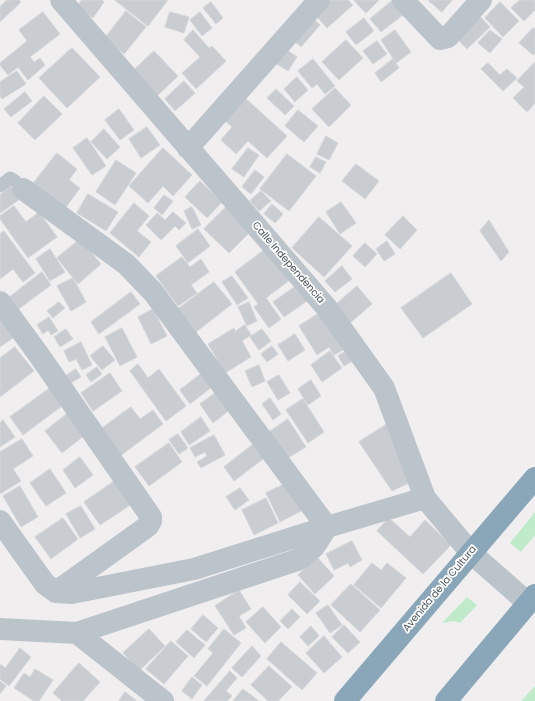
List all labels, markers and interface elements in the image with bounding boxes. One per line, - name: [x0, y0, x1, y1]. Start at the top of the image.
- street label: Calle Independencia: [249, 220, 327, 306]
- street label: Avenida de la Cultura: [401, 544, 479, 634]

